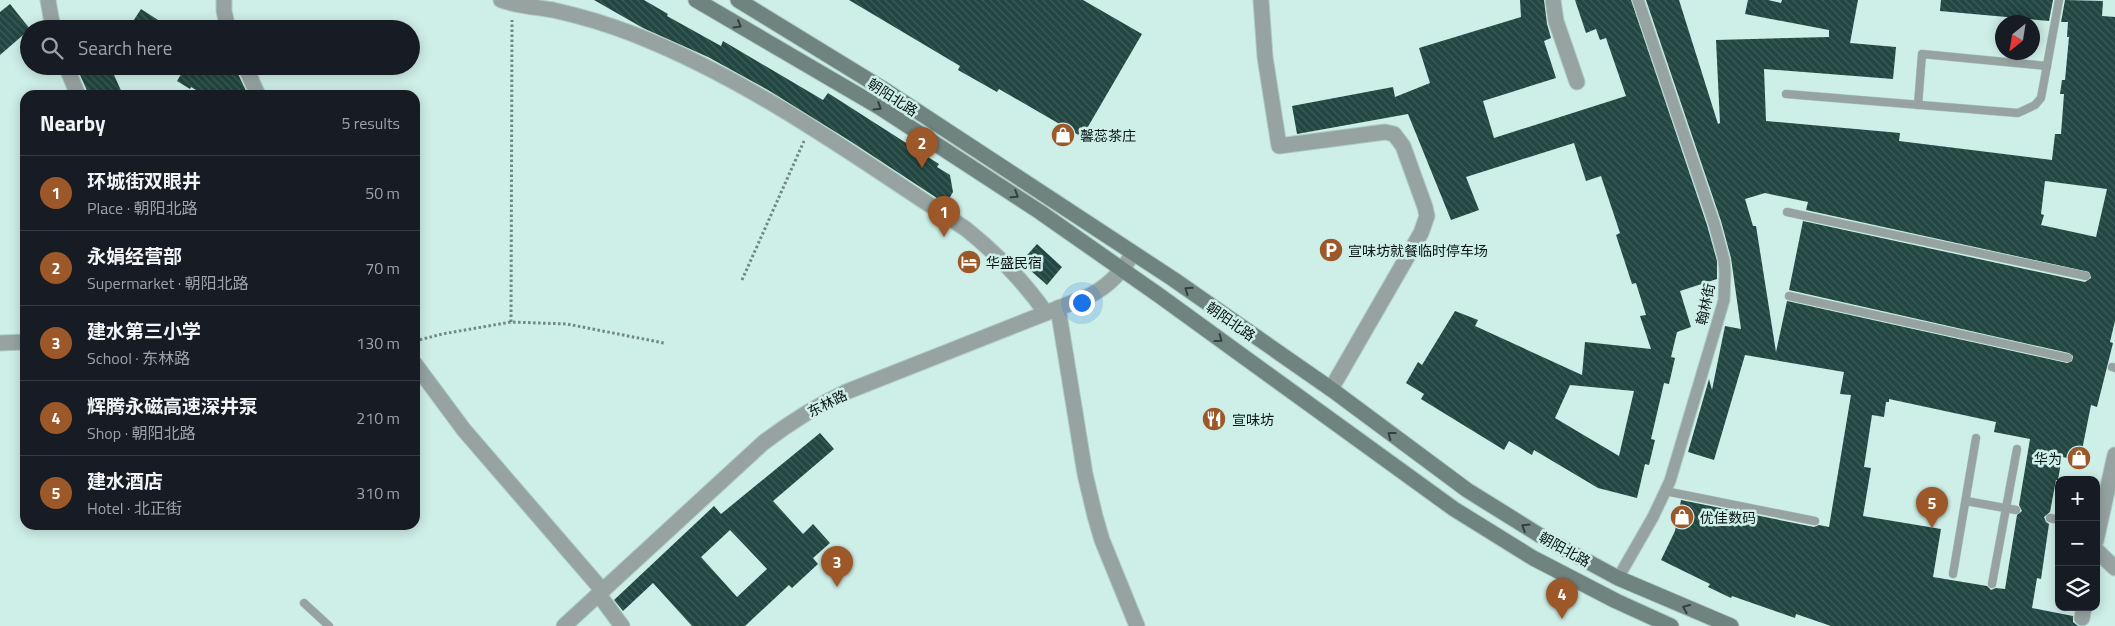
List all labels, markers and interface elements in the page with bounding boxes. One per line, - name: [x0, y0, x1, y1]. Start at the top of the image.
- north arrow: [1995, 15, 2040, 60]
- one-way arrow: [733, 18, 742, 28]
- search box: [20, 20, 420, 75]
- text: Search here: [78, 33, 172, 62]
- icon: search: [38, 34, 66, 62]
- street label: 朝阳北路: [864, 73, 922, 121]
- one-way arrow: [873, 100, 882, 110]
- text: Nearby: [40, 107, 105, 139]
- text: 5 results: [341, 111, 400, 135]
- shop icon: 馨蕊茶庄: [1050, 122, 1076, 148]
- place label: 馨蕊茶庄: [1080, 125, 1136, 146]
- pin: 2: [906, 127, 938, 168]
- text: 环城街双眼井: [87, 166, 201, 195]
- text: 1: [52, 181, 60, 205]
- text: 50 m: [365, 181, 400, 205]
- one-way arrow: [1009, 189, 1018, 199]
- text: Place · 朝阳北路: [87, 196, 198, 220]
- pin: 1: [928, 196, 960, 237]
- parking icon: 宣味坊就餐临时停车场: [1318, 237, 1344, 263]
- place label: 宣味坊就餐临时停车场: [1348, 240, 1488, 261]
- text: 永娟经营部: [87, 241, 182, 270]
- hotel icon: 华盛民宿: [956, 249, 982, 275]
- place label: 华盛民宿: [986, 252, 1042, 273]
- text: 2: [52, 256, 60, 280]
- text: 70 m: [365, 256, 400, 280]
- text: Supermarket · 朝阳北路: [87, 271, 249, 295]
- street label: 翰林街: [1690, 281, 1720, 327]
- one-way arrow: [1184, 287, 1193, 296]
- your location: [1069, 290, 1095, 316]
- street label: 朝阳北路: [1202, 296, 1260, 346]
- text: 建水第三小学: [87, 316, 201, 345]
- text: 3: [52, 331, 60, 355]
- text: 130 m: [356, 331, 400, 355]
- one-way arrow: [1214, 333, 1223, 342]
- text: School · 东林路: [87, 346, 190, 370]
- street label: 东林路: [804, 384, 850, 422]
- text: 辉腾永磁高速深井泵: [87, 391, 258, 420]
- text: 4: [52, 406, 60, 430]
- text: 210 m: [356, 406, 400, 430]
- restaurant icon: 宣味坊: [1201, 406, 1227, 432]
- place label: 宣味坊: [1232, 409, 1274, 430]
- text: Shop · 朝阳北路: [87, 421, 196, 445]
- one-way arrow: [1387, 432, 1397, 441]
- shop icon: 华为: [2066, 445, 2092, 471]
- place label: 华为: [2034, 448, 2062, 469]
- text: 建水酒店: [87, 466, 163, 495]
- map controls: [2055, 476, 2100, 611]
- button: +: [2055, 476, 2100, 521]
- text: 5: [52, 481, 60, 505]
- text: 310 m: [356, 481, 400, 505]
- pin: 5: [1916, 487, 1948, 528]
- text: Hotel · 北正街: [87, 496, 182, 520]
- shop icon: 优佳数码: [1669, 504, 1695, 530]
- place label: 优佳数码: [1700, 507, 1756, 528]
- button: −: [2055, 521, 2100, 566]
- one-way arrow: [1522, 523, 1531, 533]
- street label: 朝阳北路: [1535, 526, 1595, 572]
- pin: 3: [821, 546, 853, 587]
- button: layers: [2055, 566, 2100, 611]
- pin: 4: [1546, 578, 1578, 619]
- one-way arrow: [1682, 604, 1690, 614]

